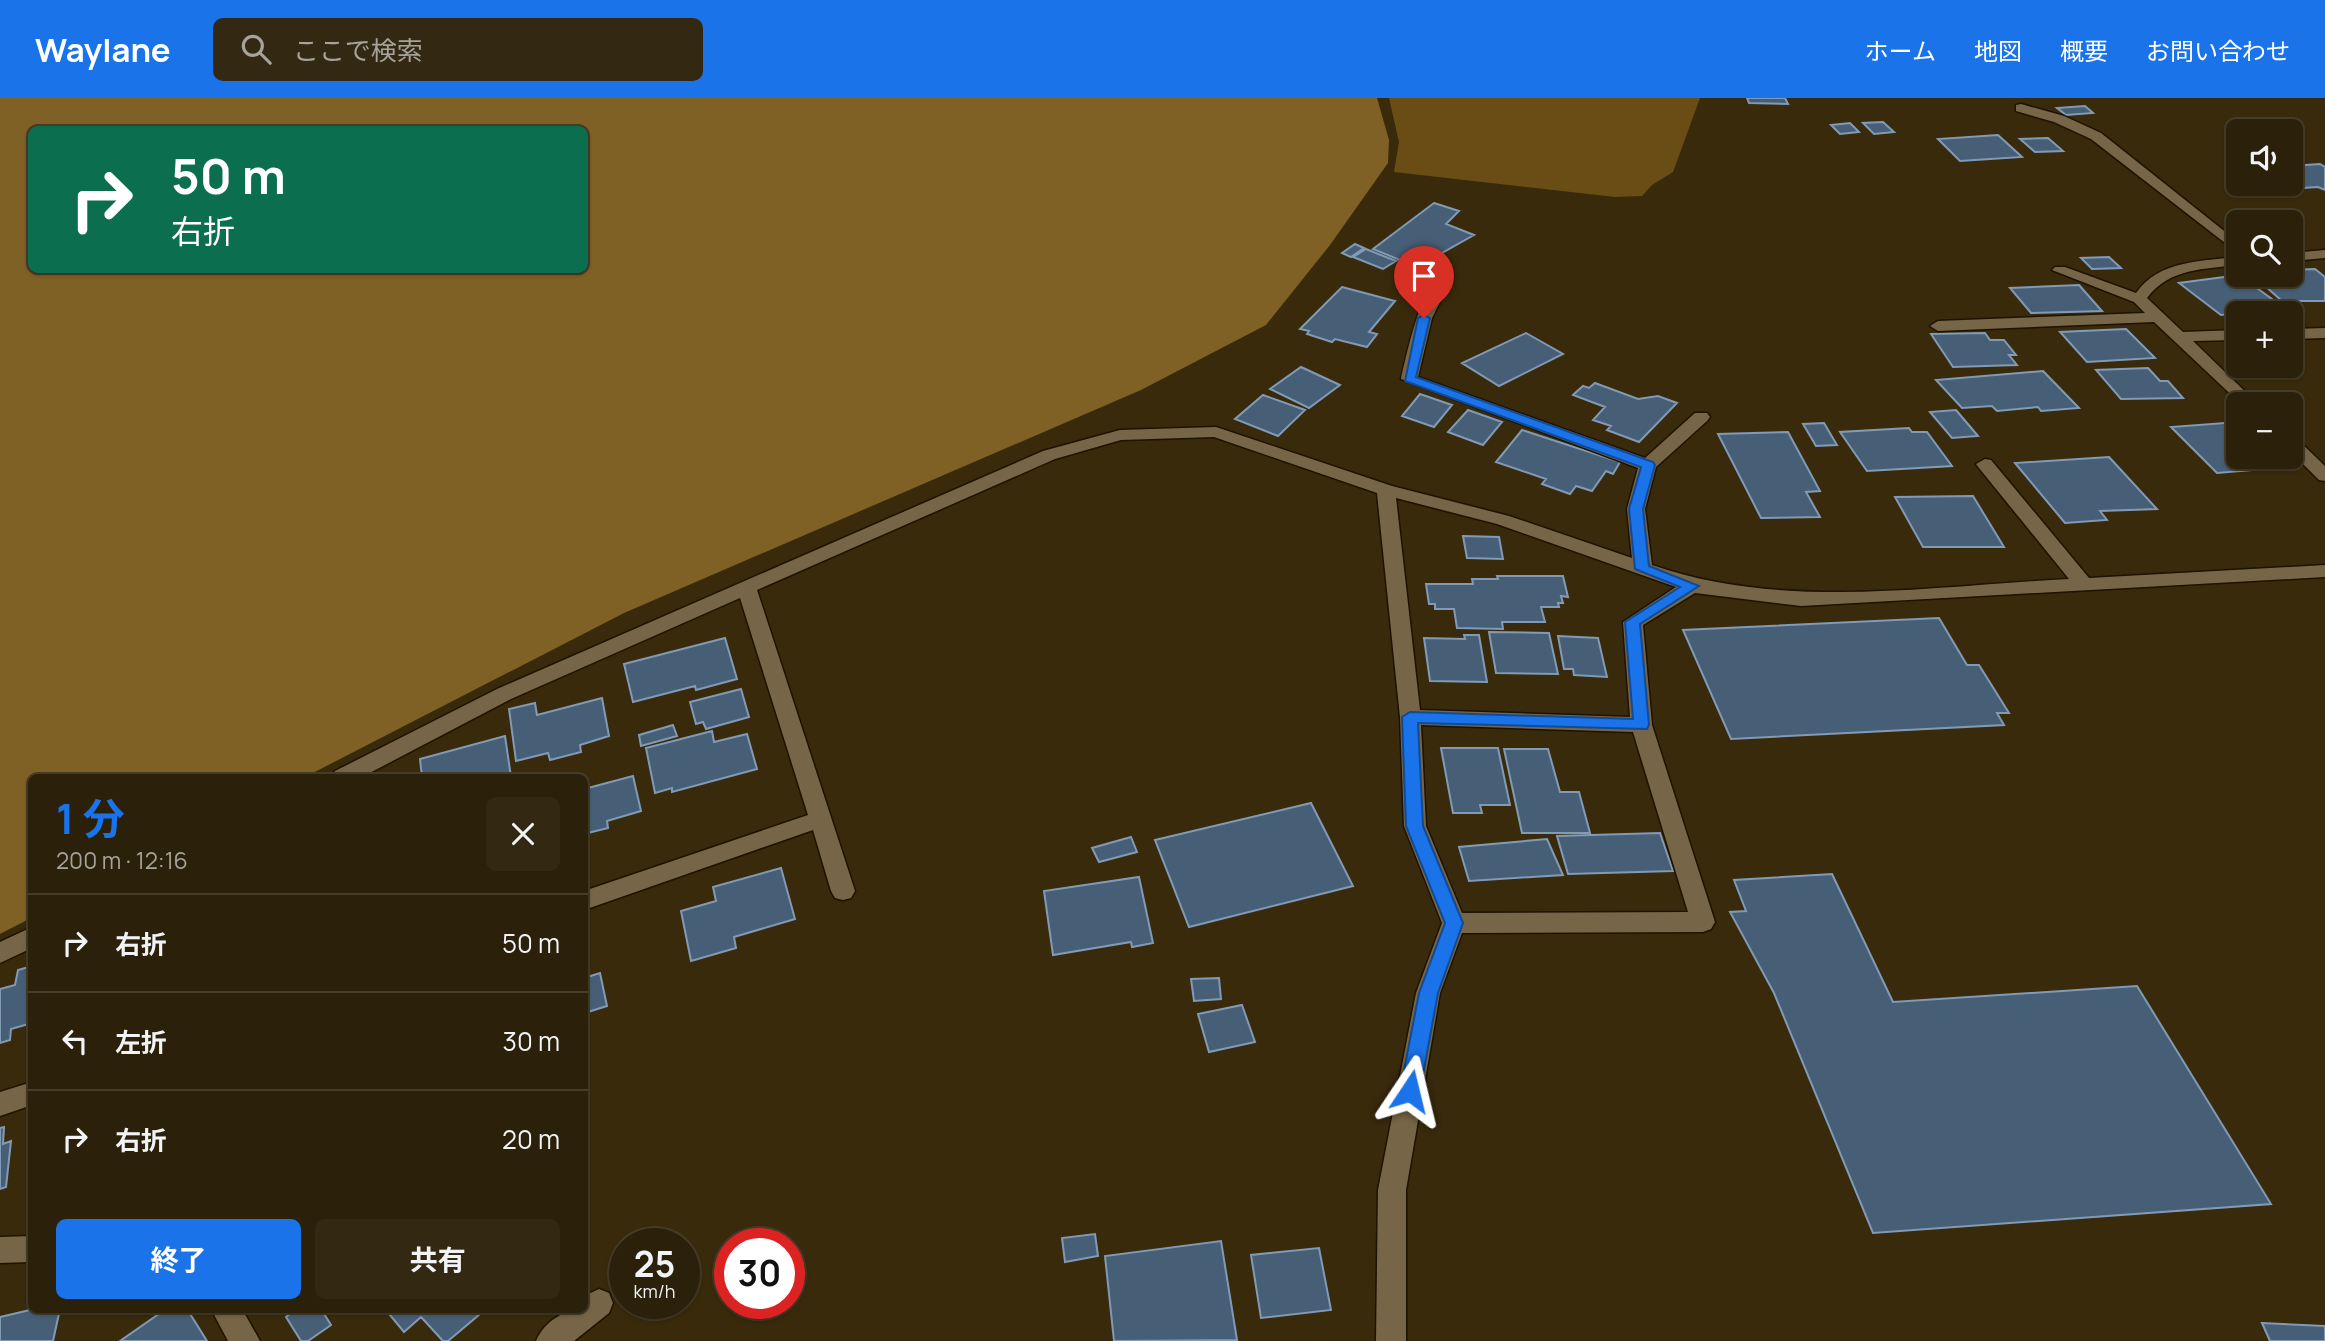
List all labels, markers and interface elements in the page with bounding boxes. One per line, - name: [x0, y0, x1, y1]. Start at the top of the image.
- search box: [213, 18, 703, 81]
- text: Waylane: [35, 27, 171, 72]
- icon: search: [237, 30, 275, 68]
- text: ここで検索: [293, 32, 423, 68]
- text: ホーム: [1865, 34, 1936, 67]
- text: 地図: [1974, 34, 2022, 67]
- text: 概要: [2060, 34, 2108, 67]
- text: お問い合わせ: [2146, 34, 2290, 67]
- map controls: [2226, 119, 2303, 469]
- button: sound: [2226, 119, 2303, 196]
- text: 50 m: [171, 142, 286, 209]
- icon: right: [56, 154, 147, 245]
- text: 右折: [171, 209, 235, 253]
- button: search: [2226, 210, 2303, 287]
- pin: [1394, 246, 1454, 318]
- icon: arrive: [1405, 257, 1443, 295]
- button: +: [2226, 301, 2303, 378]
- button: −: [2226, 392, 2303, 469]
- text: 1 分: [56, 789, 125, 847]
- button: close: [486, 797, 560, 871]
- text: 200 m · 12:16: [56, 844, 188, 876]
- icon: right: [56, 924, 94, 962]
- text: 50 m: [502, 925, 560, 961]
- text: 右折: [115, 926, 167, 962]
- icon: left: [56, 1022, 94, 1060]
- text: 30 m: [503, 1023, 560, 1059]
- text: 左折: [115, 1024, 167, 1060]
- position arrow: [1373, 1054, 1447, 1128]
- icon: right: [56, 1120, 94, 1158]
- text: 20 m: [502, 1121, 560, 1157]
- text: 右折: [115, 1122, 167, 1158]
- button: 終了: [56, 1219, 301, 1299]
- button: 共有: [315, 1219, 560, 1299]
- speed limit sign: 30: [714, 1228, 805, 1319]
- text: 25: [634, 1240, 675, 1288]
- text: km/h: [634, 1279, 675, 1303]

